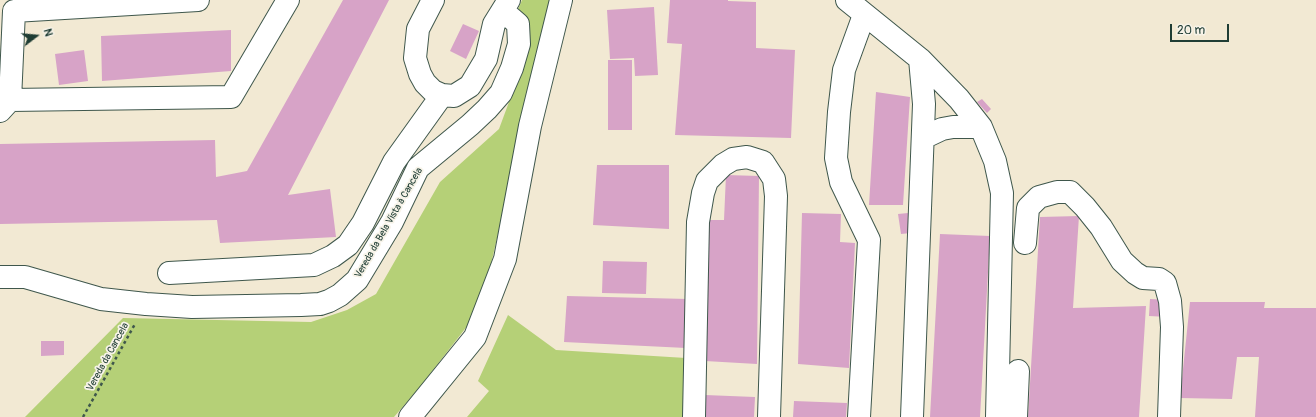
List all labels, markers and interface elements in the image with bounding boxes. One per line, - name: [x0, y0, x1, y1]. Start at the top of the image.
- north arrow: [16, 16, 56, 56]
- scale bar: [1172, 16, 1231, 42]
- text: 20 m: [1177, 23, 1205, 38]
- text: N: [41, 27, 55, 38]
- street label: Vereda da Bela Vista à Cancela: [352, 166, 426, 280]
- street label: Vereda da Cancela: [84, 321, 132, 393]

